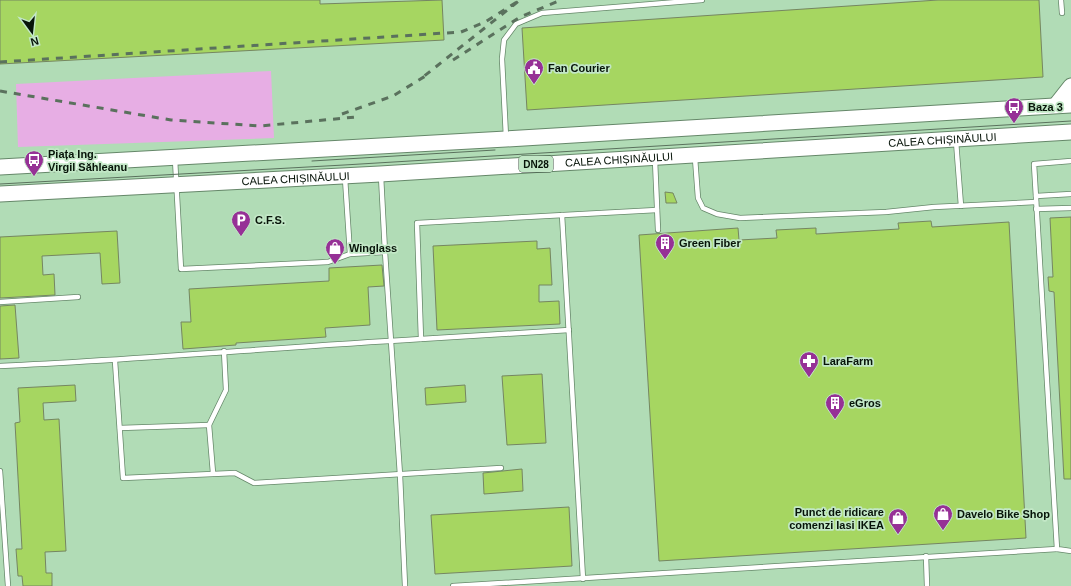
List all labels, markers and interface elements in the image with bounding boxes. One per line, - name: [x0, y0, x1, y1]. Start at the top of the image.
- north arrow: [12, 12, 52, 52]
- text: N: [29, 35, 40, 48]
- public building icon: Fan Courier: [523, 57, 545, 85]
- place label: Fan Courier: [548, 62, 610, 74]
- bus stop icon: Baza 3: [1003, 96, 1025, 124]
- place label: Baza 3: [1028, 101, 1063, 113]
- street label: CALEA CHIȘINĂULUI: [888, 131, 997, 149]
- place label: Piața Ing. Virgil Săhleanu: [48, 148, 127, 173]
- bus stop icon: Piața Ing. Virgil Săhleanu: [23, 149, 45, 177]
- street label: CALEA CHIȘINĂULUI: [565, 150, 673, 169]
- road number: DN28: [519, 156, 553, 172]
- street label: CALEA CHIȘINĂULUI: [241, 170, 350, 187]
- parking icon: C.F.S.: [230, 209, 252, 237]
- place label: C.F.S.: [255, 214, 285, 226]
- building icon: Green Fiber: [654, 232, 676, 260]
- shop icon: Winglass: [324, 237, 346, 265]
- place label: Green Fiber: [679, 237, 741, 249]
- place label: Winglass: [349, 242, 397, 254]
- pharmacy icon: LaraFarm: [798, 350, 820, 378]
- place label: LaraFarm: [823, 355, 873, 367]
- building icon: eGros: [824, 392, 846, 420]
- place label: eGros: [849, 397, 881, 409]
- shop icon: Davelo Bike Shop: [932, 503, 954, 531]
- place label: Punct de ridicare comenzi Iasi IKEA: [789, 506, 884, 531]
- shop icon: Punct de ridicare comenzi Iasi IKEA: [887, 507, 909, 535]
- place label: Davelo Bike Shop: [957, 508, 1050, 520]

